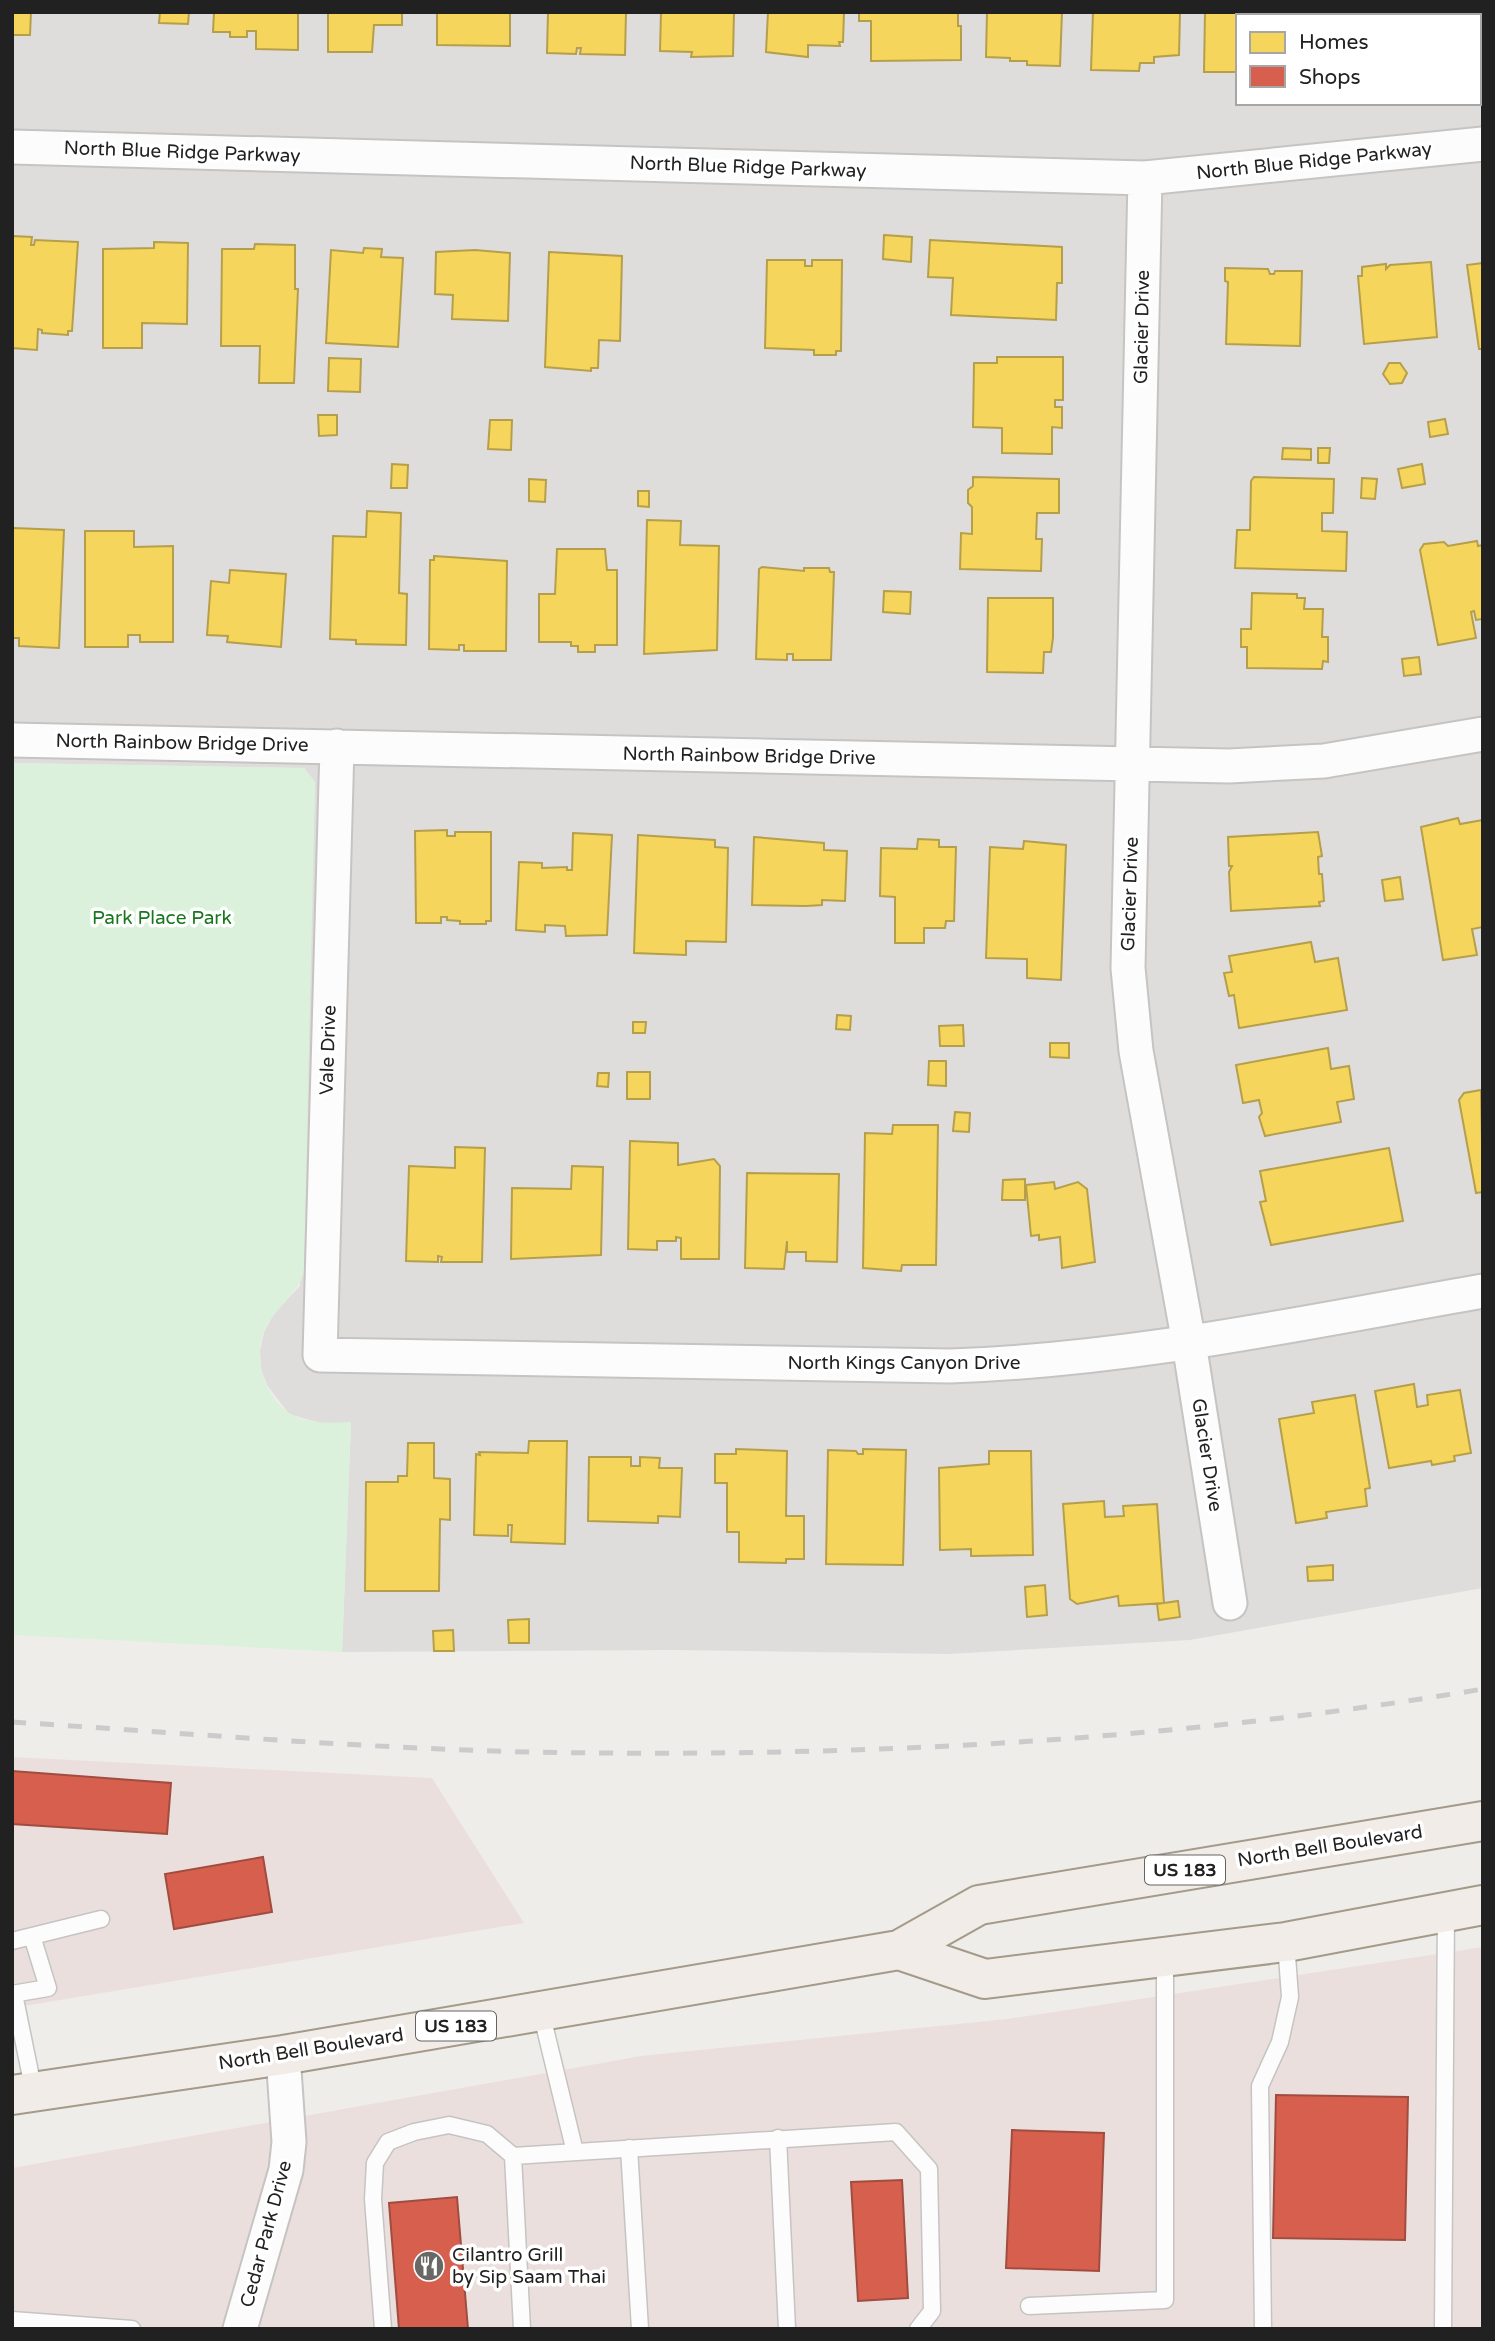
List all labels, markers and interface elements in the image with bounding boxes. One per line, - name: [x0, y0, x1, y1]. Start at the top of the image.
- legend: [1236, 14, 1481, 105]
- text: Homes: [1299, 30, 1369, 55]
- text: Shops: [1299, 65, 1361, 90]
- street label: North Blue Ridge Parkway: [63, 137, 301, 167]
- street label: North Blue Ridge Parkway: [1195, 138, 1433, 184]
- street label: North Blue Ridge Parkway: [629, 152, 867, 182]
- street label: Glacier Drive: [1130, 270, 1154, 384]
- street label: North Rainbow Bridge Drive: [55, 730, 309, 756]
- street label: North Rainbow Bridge Drive: [622, 743, 876, 769]
- street label: Glacier Drive: [1117, 836, 1143, 952]
- park label: Park Place Park: [92, 907, 232, 929]
- street label: Vale Drive: [315, 1005, 341, 1095]
- street label: North Kings Canyon Drive: [788, 1352, 1020, 1374]
- street label: Glacier Drive: [1187, 1397, 1227, 1513]
- street label: North Bell Boulevard: [1236, 1821, 1424, 1871]
- road number: US 183: [1145, 1856, 1225, 1884]
- road number: US 183: [416, 2012, 496, 2040]
- street label: North Bell Boulevard: [217, 2024, 405, 2074]
- street label: Cedar Park Drive: [236, 2158, 296, 2310]
- place label: Cilantro Grill by Sip Saam Thai: [452, 2244, 606, 2288]
- restaurant icon: Cilantro Grill by Sip Saam Thai: [412, 2249, 446, 2283]

